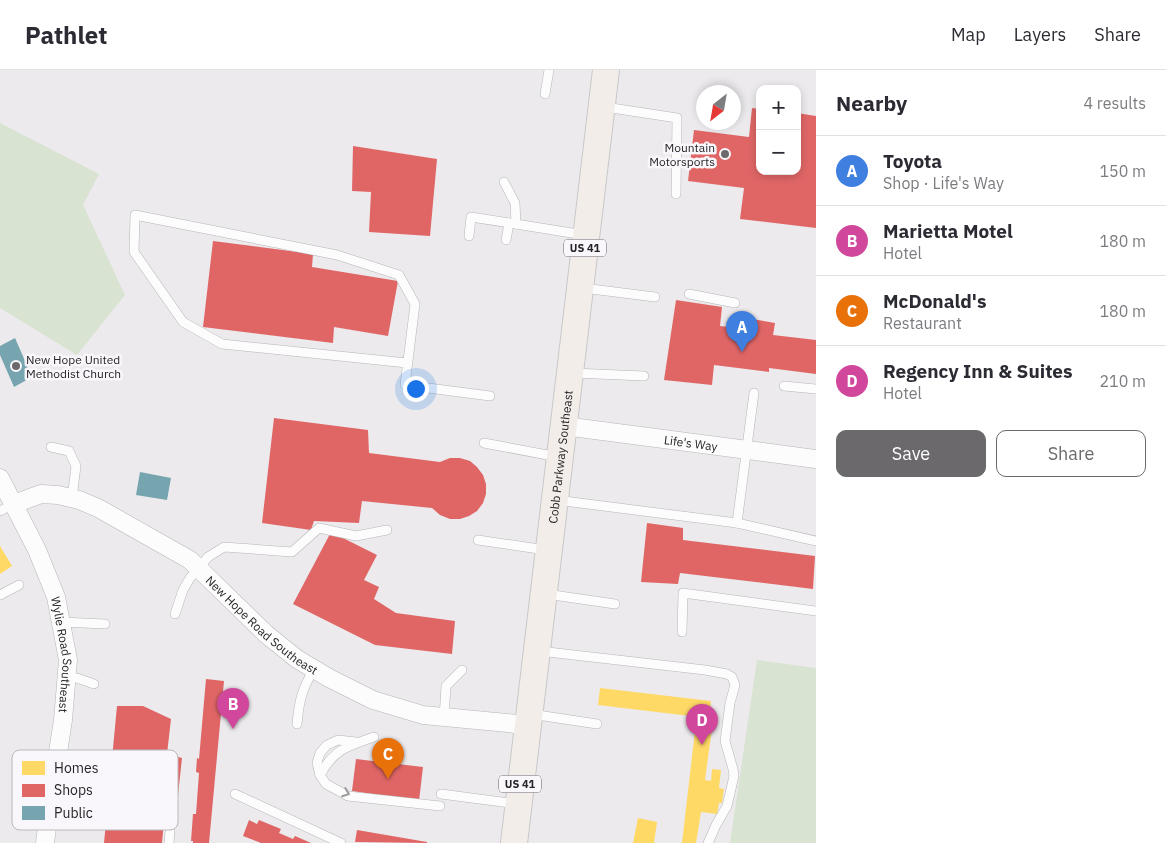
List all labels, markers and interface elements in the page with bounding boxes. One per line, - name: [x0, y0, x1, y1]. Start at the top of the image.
- text: Pathlet: [25, 19, 107, 51]
- text: Map: [951, 23, 986, 46]
- text: Layers: [1014, 23, 1066, 46]
- text: Share: [1094, 23, 1141, 46]
- north arrow: [696, 85, 741, 130]
- map controls: [756, 85, 801, 175]
- button: +: [756, 85, 801, 130]
- text: Nearby: [836, 89, 907, 117]
- text: 4 results: [1083, 93, 1146, 113]
- button: −: [756, 130, 801, 175]
- place label: Mountain Motorsports: [649, 140, 715, 169]
- marker: Mountain Motorsports: [719, 148, 731, 160]
- text: Toyota: [883, 149, 942, 173]
- text: A: [847, 161, 857, 181]
- text: 150 m: [1099, 161, 1146, 181]
- text: Shop · Life's Way: [883, 173, 1004, 193]
- text: Marietta Motel: [883, 219, 1013, 243]
- text: B: [847, 231, 857, 251]
- text: 180 m: [1099, 231, 1146, 251]
- road number: US 41: [564, 240, 606, 257]
- text: Hotel: [883, 243, 922, 263]
- text: McDonald's: [883, 289, 986, 313]
- text: C: [847, 301, 857, 321]
- text: 180 m: [1099, 301, 1146, 321]
- pin: A: [726, 311, 758, 352]
- text: Restaurant: [883, 313, 962, 333]
- place label: New Hope United Methodist Church: [26, 352, 121, 381]
- text: Regency Inn & Suites: [883, 359, 1073, 383]
- marker: New Hope United Methodist Church: [10, 360, 22, 372]
- text: D: [846, 371, 858, 391]
- text: 210 m: [1099, 371, 1146, 391]
- your location: [403, 376, 429, 402]
- text: Hotel: [883, 383, 922, 403]
- street label: Cobb Parkway Southeast: [545, 389, 575, 524]
- button: Save: [836, 430, 986, 477]
- button: Share: [996, 430, 1146, 477]
- street label: Life's Way: [663, 432, 719, 454]
- street label: New Hope Road Southeast: [203, 572, 321, 677]
- street label: Wylie Road Southeast: [49, 595, 76, 713]
- pin: B: [217, 688, 249, 729]
- pin: D: [686, 704, 718, 745]
- pin: C: [372, 738, 404, 779]
- legend: [12, 750, 178, 830]
- text: Homes: [54, 759, 99, 777]
- road number: US 41: [499, 776, 541, 792]
- text: Shops: [54, 781, 93, 799]
- one-way arrow: [341, 787, 350, 797]
- text: Public: [54, 804, 93, 822]

